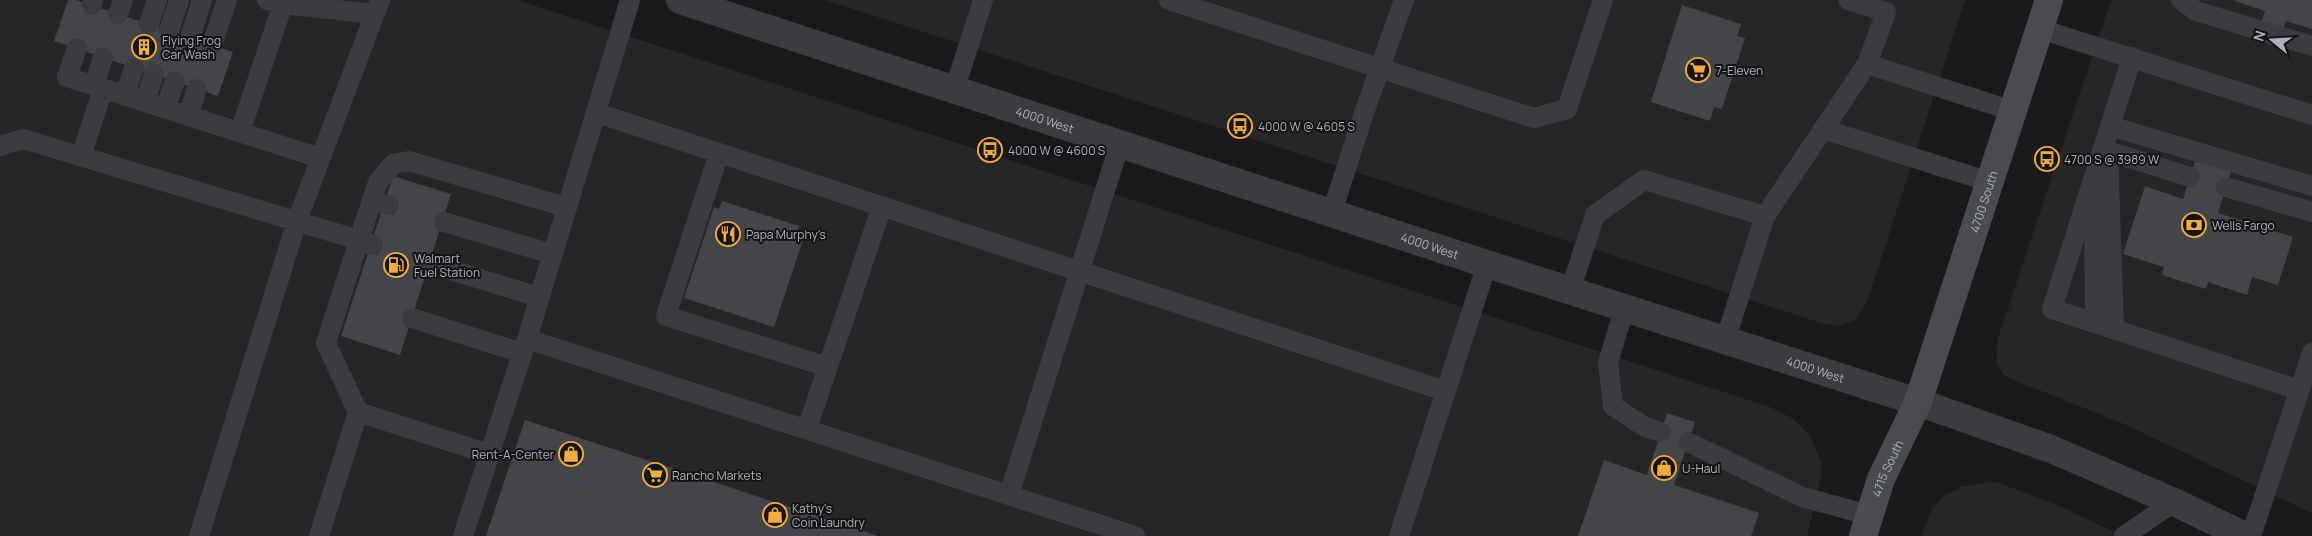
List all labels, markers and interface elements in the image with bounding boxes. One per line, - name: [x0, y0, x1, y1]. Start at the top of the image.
- north arrow: [2247, 15, 2297, 65]
- text: N: [2249, 28, 2270, 44]
- place label: Flying Frog Car Wash: [162, 32, 221, 63]
- building icon: Flying Frog Car Wash: [131, 34, 157, 60]
- supermarket icon: 7-Eleven: [1685, 57, 1711, 83]
- place label: 7-Eleven: [1716, 62, 1763, 79]
- street label: 4000 West: [1014, 102, 1076, 137]
- bus stop icon: 4000 W @ 4605 S: [1227, 113, 1253, 139]
- place label: 4000 W @ 4605 S: [1258, 118, 1355, 135]
- bus stop icon: 4000 W @ 4600 S: [977, 137, 1003, 163]
- place label: 4000 W @ 4600 S: [1008, 142, 1105, 159]
- bus stop icon: 4700 S @ 3989 W: [2034, 146, 2060, 172]
- place label: 4700 S @ 3989 W: [2064, 151, 2160, 168]
- street label: 4700 South: [1965, 169, 2001, 235]
- bank icon: Wells Fargo: [2181, 212, 2207, 238]
- place label: Wells Fargo: [2212, 217, 2275, 234]
- restaurant icon: Papa Murphy's: [715, 221, 741, 247]
- place label: Papa Murphy's: [746, 226, 826, 243]
- street label: 4000 West: [1399, 228, 1461, 263]
- place label: Walmart Fuel Station: [414, 250, 480, 281]
- fuel station icon: Walmart Fuel Station: [383, 252, 409, 278]
- street label: 4000 West: [1784, 352, 1847, 386]
- street label: 4715 South: [1867, 437, 1907, 499]
- shop icon: Rent-A-Center: [558, 441, 584, 467]
- place label: Rent-A-Center: [472, 446, 555, 463]
- shop icon: U-Haul: [1651, 455, 1677, 481]
- place label: U-Haul: [1682, 460, 1720, 477]
- supermarket icon: Rancho Markets: [642, 462, 668, 488]
- place label: Rancho Markets: [672, 467, 762, 484]
- place label: Kathy's Coin Laundry: [792, 500, 865, 531]
- shop icon: Kathy's Coin Laundry: [762, 502, 788, 528]

